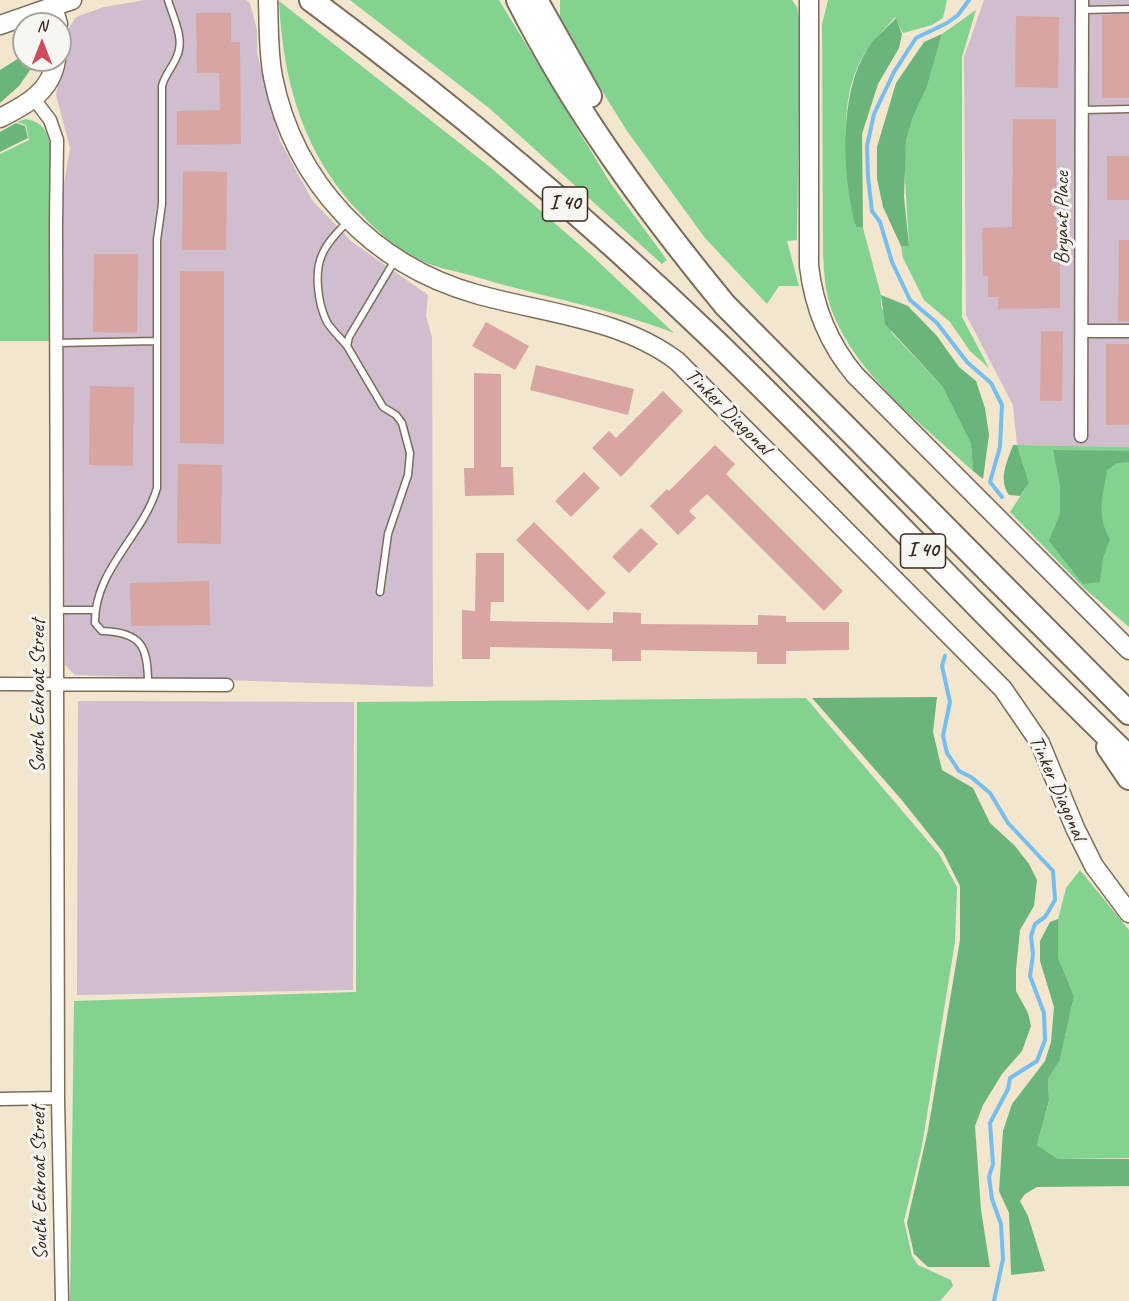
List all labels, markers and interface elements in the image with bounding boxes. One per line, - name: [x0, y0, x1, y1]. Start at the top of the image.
- north arrow: [12, 12, 72, 72]
- text: N: [37, 16, 47, 36]
- street label: Bryant Place: [1049, 171, 1075, 265]
- road number: I 40: [542, 187, 588, 221]
- street label: Tinker Diagonal: [680, 364, 776, 460]
- road number: I 40: [900, 534, 946, 568]
- street label: South Eckroat Street: [25, 619, 51, 773]
- street label: Tinker Diagonal: [1023, 732, 1091, 844]
- street label: South Eckroat Street: [26, 1106, 54, 1260]

